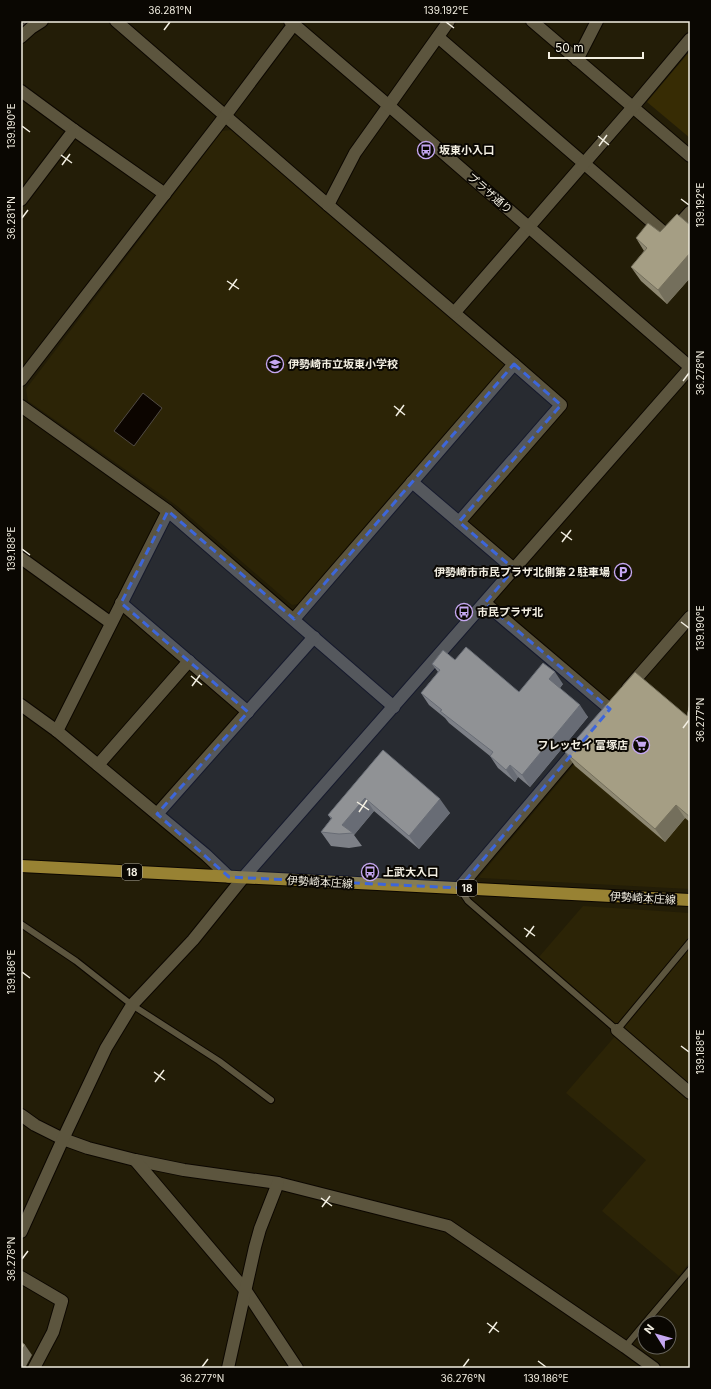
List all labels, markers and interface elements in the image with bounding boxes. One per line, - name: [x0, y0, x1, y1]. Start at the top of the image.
- text: 36.281°N: [148, 4, 192, 16]
- text: 139.192°E: [423, 4, 469, 16]
- scale bar: [549, 34, 643, 60]
- text: 50 m: [555, 40, 584, 55]
- text: 139.190°E: [5, 103, 17, 149]
- bus stop icon: 坂東小入口: [416, 140, 436, 160]
- place label: 坂東小入口: [439, 143, 494, 157]
- street label: プラザ通り: [465, 170, 515, 216]
- text: 139.192°E: [694, 182, 706, 228]
- text: 36.281°N: [5, 196, 17, 240]
- text: 36.278°N: [694, 351, 706, 395]
- school or university icon: 伊勢崎市立坂東小学校: [265, 354, 285, 374]
- place label: 伊勢崎市立坂東小学校: [288, 357, 398, 371]
- text: 139.188°E: [5, 526, 17, 572]
- parking icon: 伊勢崎市市民プラザ北側第２駐車場: [613, 562, 633, 582]
- place label: 伊勢崎市市民プラザ北側第２駐車場: [434, 565, 610, 579]
- bus stop icon: 市民プラザ北: [454, 602, 474, 622]
- place label: 市民プラザ北: [477, 605, 543, 619]
- text: 139.190°E: [694, 605, 706, 651]
- text: 36.277°N: [694, 698, 706, 742]
- supermarket icon: フレッセイ 富塚店: [631, 735, 651, 755]
- place label: フレッセイ 富塚店: [537, 738, 628, 752]
- bus stop icon: 上武大入口: [360, 862, 380, 882]
- road number: 18: [122, 864, 142, 880]
- place label: 上武大入口: [383, 865, 438, 879]
- street label: 伊勢崎本庄線: [287, 873, 353, 891]
- road number: 18: [457, 880, 477, 896]
- street label: 伊勢崎本庄線: [610, 889, 676, 907]
- text: 139.186°E: [5, 949, 17, 995]
- text: 139.188°E: [694, 1029, 706, 1075]
- text: 36.278°N: [5, 1237, 17, 1281]
- north arrow: [637, 1315, 677, 1355]
- text: N: [641, 1321, 657, 1337]
- text: 36.277°N: [180, 1372, 224, 1384]
- text: 36.276°N: [441, 1372, 485, 1384]
- text: 139.186°E: [523, 1372, 569, 1384]

